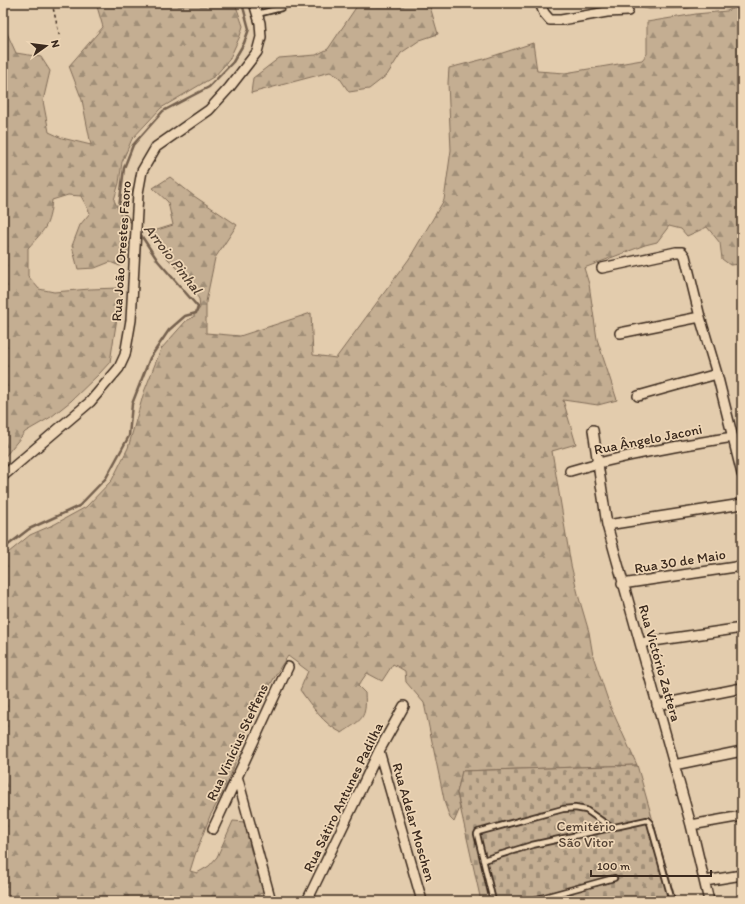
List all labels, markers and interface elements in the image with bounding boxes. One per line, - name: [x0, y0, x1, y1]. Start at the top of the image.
- north arrow: [26, 26, 66, 66]
- text: N: [48, 39, 62, 49]
- street label: Rua João Orestes Faoro: [108, 180, 135, 322]
- water label: Arroio Pinhal: [140, 220, 207, 299]
- street label: Rua Ângelo Jaconi: [593, 421, 704, 458]
- street label: Rua 30 de Maio: [633, 546, 727, 577]
- street label: Rua Victório Zattera: [635, 603, 684, 724]
- street label: Rua Vinícius Steffens: [203, 681, 272, 803]
- street label: Rua Sátiro Antunes Padilha: [300, 719, 387, 875]
- street label: Rua Adelar Moschen: [388, 761, 439, 883]
- park label: Cemitério São Vitor: [556, 818, 616, 851]
- scale bar: [591, 852, 711, 878]
- text: 100 m: [597, 859, 630, 873]

